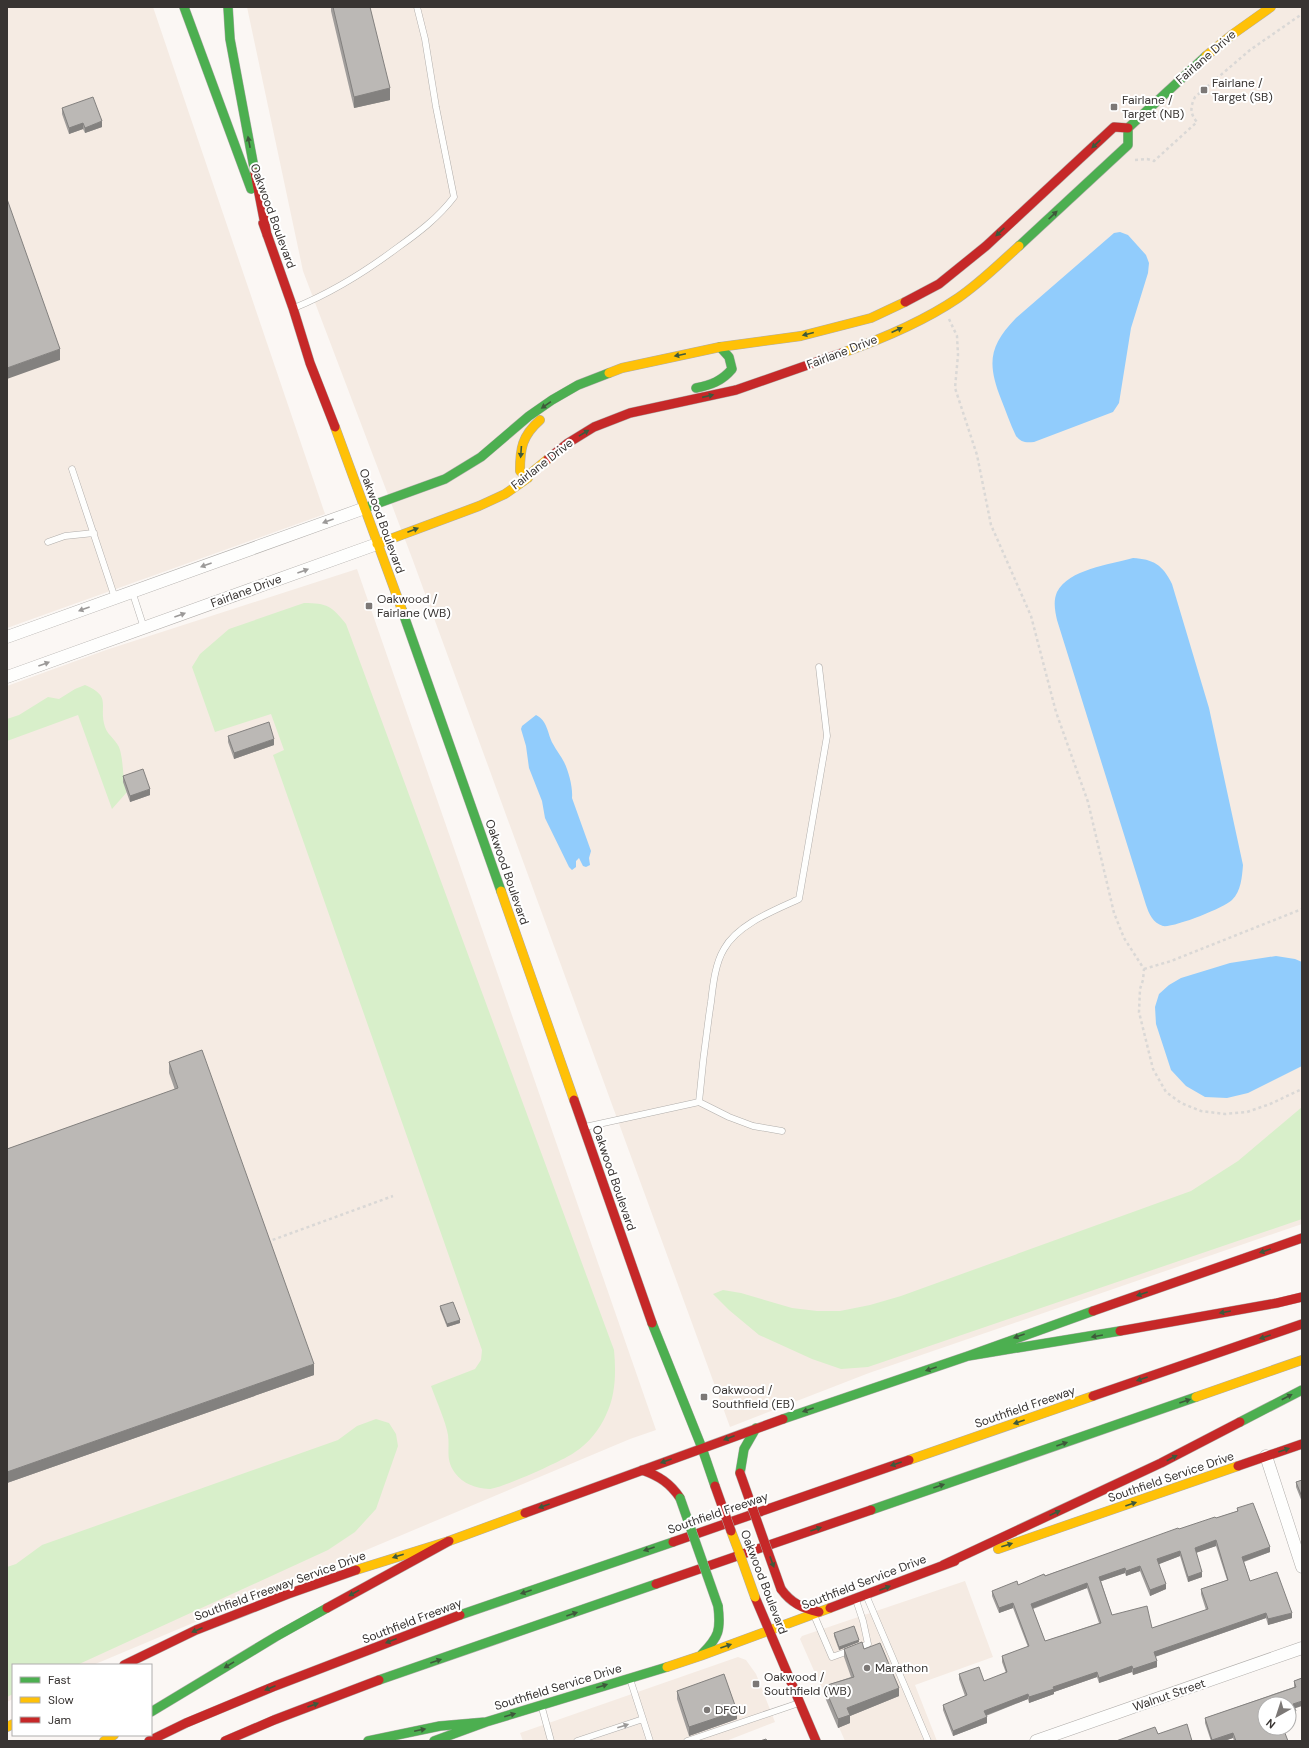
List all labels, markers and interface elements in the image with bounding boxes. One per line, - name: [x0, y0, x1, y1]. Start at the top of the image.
- street label: Fairlane Drive: [1173, 26, 1239, 87]
- place label: Fairlane / Target (SB): [1212, 75, 1273, 105]
- marker: Fairlane / Target (SB): [1199, 85, 1209, 95]
- place label: Fairlane / Target (NB): [1122, 92, 1184, 122]
- marker: Fairlane / Target (NB): [1109, 102, 1119, 112]
- one-way arrow: [246, 136, 252, 148]
- one-way arrow: [1091, 139, 1101, 149]
- street label: Oakwood Boulevard: [247, 161, 299, 271]
- one-way arrow: [1048, 210, 1058, 220]
- one-way arrow: [996, 227, 1005, 236]
- one-way arrow: [891, 327, 902, 333]
- one-way arrow: [802, 331, 814, 337]
- street label: Fairlane Drive: [804, 331, 880, 373]
- one-way arrow: [674, 353, 686, 359]
- one-way arrow: [702, 392, 714, 398]
- one-way arrow: [541, 401, 551, 409]
- one-way arrow: [578, 429, 590, 436]
- street label: Fairlane Drive: [508, 435, 576, 493]
- one-way arrow: [517, 446, 524, 458]
- street label: Oakwood Boulevard: [356, 466, 408, 576]
- one-way arrow: [322, 519, 334, 525]
- one-way arrow: [407, 527, 419, 533]
- one-way arrow: [200, 562, 212, 568]
- one-way arrow: [297, 567, 309, 573]
- street label: Fairlane Drive: [208, 571, 284, 611]
- place label: Oakwood / Fairlane (WB): [377, 591, 451, 621]
- marker: Oakwood / Fairlane (WB): [364, 601, 374, 611]
- one-way arrow: [77, 606, 89, 612]
- one-way arrow: [175, 611, 187, 617]
- one-way arrow: [38, 660, 50, 666]
- street label: Oakwood Boulevard: [481, 817, 533, 927]
- street label: Oakwood Boulevard: [588, 1123, 640, 1233]
- one-way arrow: [1259, 1248, 1271, 1254]
- one-way arrow: [1136, 1291, 1148, 1297]
- one-way arrow: [1219, 1310, 1231, 1316]
- one-way arrow: [1091, 1333, 1103, 1339]
- one-way arrow: [1013, 1334, 1025, 1340]
- one-way arrow: [1259, 1334, 1271, 1340]
- one-way arrow: [925, 1366, 937, 1372]
- one-way arrow: [1136, 1377, 1148, 1383]
- place label: Oakwood / Southfield (EB): [712, 1382, 795, 1412]
- street label: Southfield Freeway: [973, 1382, 1078, 1432]
- marker: Oakwood / Southfield (EB): [699, 1392, 709, 1402]
- one-way arrow: [1282, 1394, 1293, 1401]
- one-way arrow: [1179, 1398, 1191, 1404]
- one-way arrow: [802, 1408, 814, 1414]
- one-way arrow: [1013, 1419, 1025, 1425]
- one-way arrow: [723, 1436, 735, 1442]
- one-way arrow: [1056, 1440, 1068, 1446]
- one-way arrow: [1278, 1447, 1290, 1453]
- street label: Southfield Service Drive: [1106, 1448, 1236, 1506]
- one-way arrow: [1166, 1454, 1178, 1461]
- one-way arrow: [659, 1459, 671, 1465]
- one-way arrow: [890, 1461, 902, 1467]
- one-way arrow: [934, 1483, 946, 1489]
- street label: Southfield Freeway: [666, 1488, 771, 1538]
- one-way arrow: [1125, 1500, 1137, 1506]
- one-way arrow: [537, 1503, 549, 1509]
- one-way arrow: [1049, 1510, 1060, 1516]
- one-way arrow: [811, 1526, 823, 1532]
- street label: Oakwood Boulevard: [737, 1528, 791, 1636]
- one-way arrow: [1002, 1542, 1014, 1548]
- street label: Southfield Freeway Service Drive: [192, 1547, 368, 1625]
- one-way arrow: [643, 1547, 655, 1553]
- street label: Southfield Service Drive: [799, 1551, 929, 1613]
- one-way arrow: [392, 1554, 404, 1560]
- one-way arrow: [769, 1557, 775, 1569]
- one-way arrow: [879, 1584, 891, 1590]
- one-way arrow: [520, 1589, 532, 1595]
- one-way arrow: [348, 1590, 359, 1597]
- street label: Southfield Freeway: [360, 1595, 464, 1647]
- one-way arrow: [566, 1611, 578, 1617]
- one-way arrow: [191, 1627, 203, 1633]
- one-way arrow: [385, 1639, 397, 1645]
- one-way arrow: [721, 1643, 733, 1649]
- one-way arrow: [430, 1658, 442, 1664]
- street label: Southfield Service Drive: [492, 1660, 624, 1714]
- place label: Marathon: [875, 1660, 928, 1676]
- one-way arrow: [224, 1661, 234, 1669]
- marker: Marathon: [862, 1663, 872, 1673]
- legend: [12, 1664, 152, 1736]
- place label: Oakwood / Southfield (WB): [764, 1669, 851, 1699]
- text: Fast: [48, 1672, 71, 1688]
- street label: Walnut Street: [1131, 1675, 1208, 1715]
- marker: Oakwood / Southfield (WB): [751, 1679, 761, 1689]
- one-way arrow: [597, 1683, 609, 1689]
- one-way arrow: [263, 1685, 275, 1691]
- text: Slow: [48, 1692, 74, 1708]
- north arrow: [1257, 1696, 1297, 1736]
- one-way arrow: [308, 1702, 320, 1708]
- place label: DFCU: [715, 1702, 746, 1718]
- marker: DFCU: [702, 1705, 712, 1715]
- text: Jam: [48, 1712, 71, 1728]
- one-way arrow: [505, 1712, 517, 1718]
- text: N: [1263, 1716, 1278, 1732]
- one-way arrow: [617, 1723, 629, 1729]
- one-way arrow: [414, 1727, 426, 1733]

